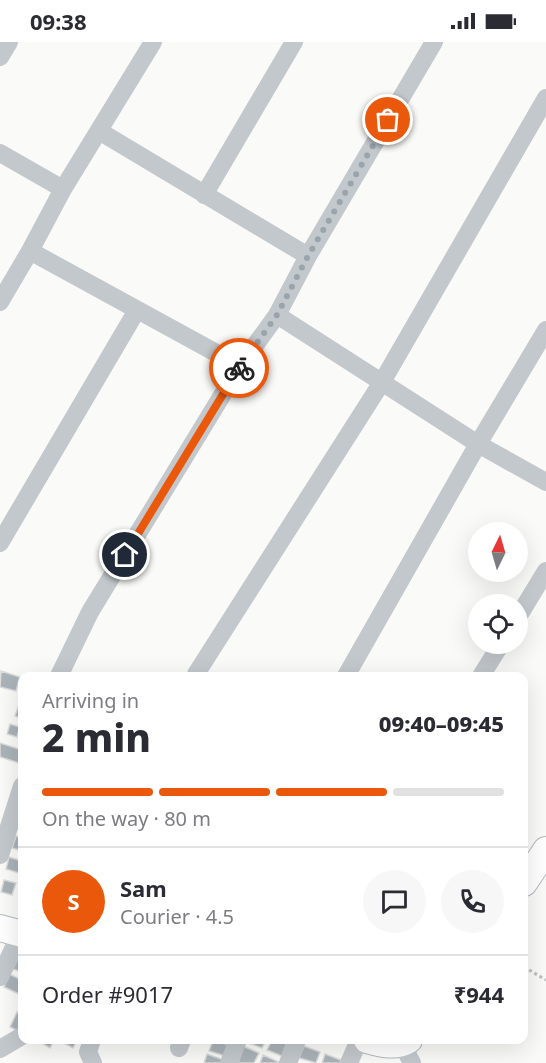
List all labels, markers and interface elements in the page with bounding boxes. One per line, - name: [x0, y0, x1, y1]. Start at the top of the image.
- text: 09:38: [30, 6, 87, 36]
- pin: [362, 94, 413, 145]
- icon: bag: [371, 103, 404, 136]
- courier: [209, 338, 269, 398]
- icon: bike: [223, 352, 256, 385]
- north arrow: [468, 522, 528, 582]
- map controls: [468, 522, 528, 654]
- pin: [99, 529, 150, 580]
- icon: home: [108, 538, 141, 571]
- button: locate: [468, 594, 528, 654]
- text: Arriving in: [42, 687, 139, 714]
- text: 09:40–09:45: [379, 708, 504, 738]
- text: 2 min: [42, 710, 151, 763]
- text: On the way · 80 m: [42, 805, 211, 832]
- button: chat: [363, 870, 426, 933]
- button: phone: [441, 870, 504, 933]
- text: Sam: [120, 873, 167, 903]
- text: S: [67, 886, 80, 916]
- text: Courier · 4.5: [120, 903, 234, 930]
- text: Order #9017: [42, 979, 173, 1009]
- text: ₹944: [454, 979, 504, 1009]

